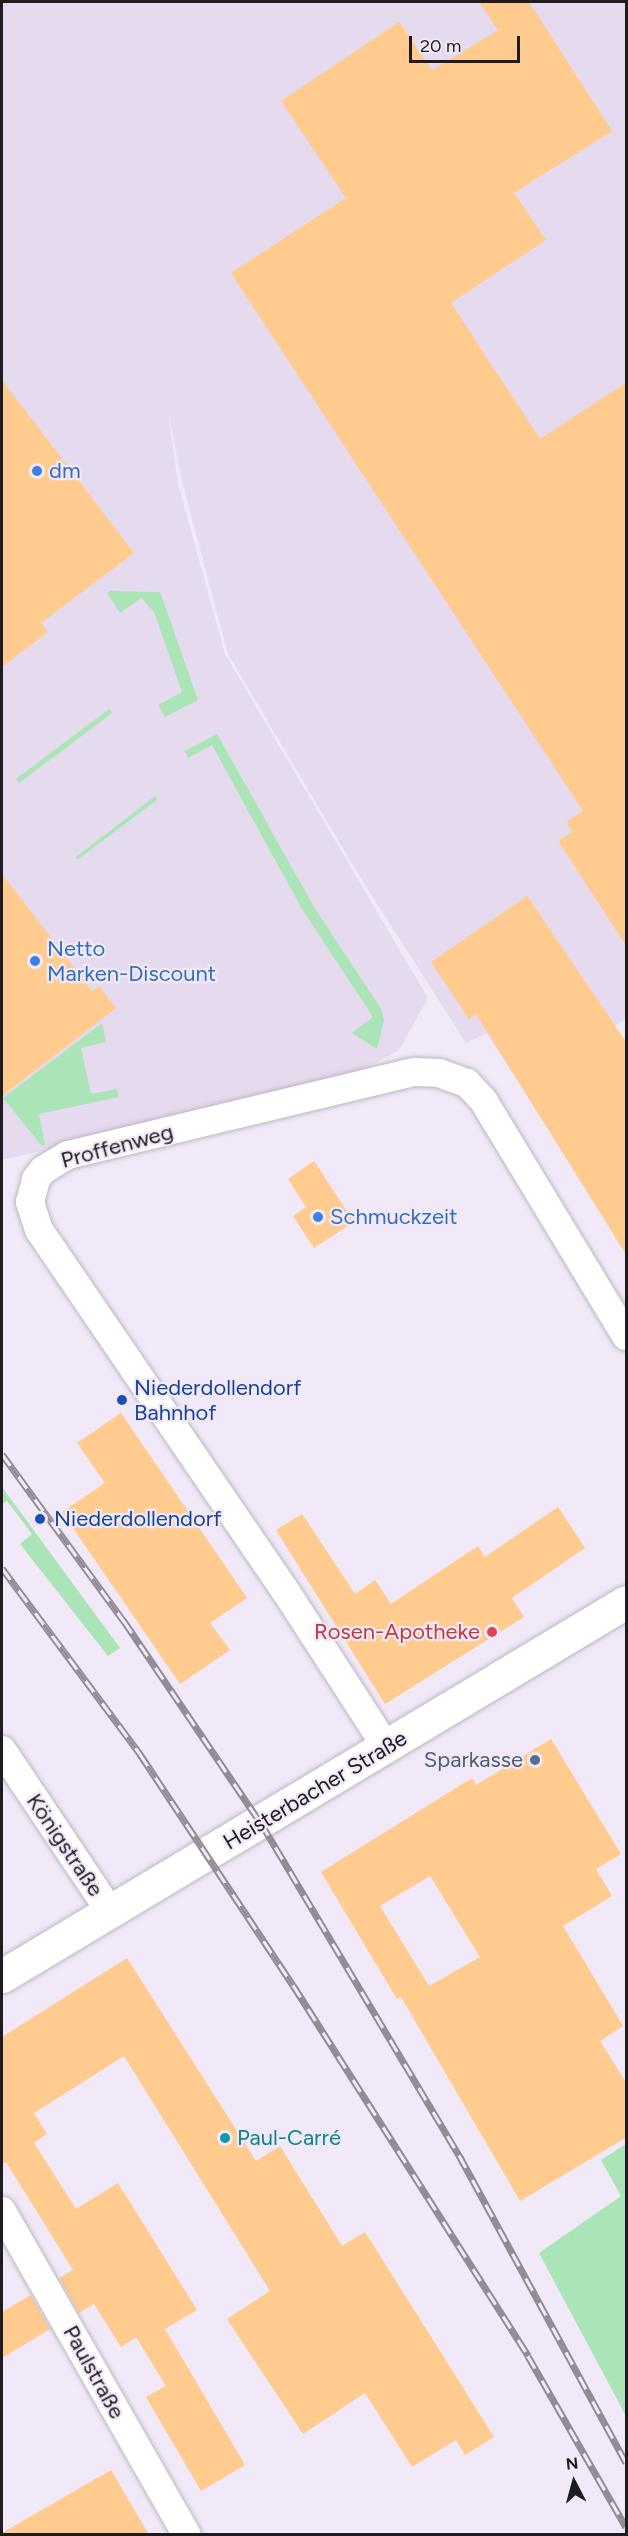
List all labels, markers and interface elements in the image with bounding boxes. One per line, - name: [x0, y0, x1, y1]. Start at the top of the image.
- scale bar: [412, 24, 523, 62]
- text: 20 m: [420, 35, 461, 57]
- place label: dm: [49, 458, 81, 484]
- marker: dm: [30, 464, 44, 478]
- place label: Netto Marken-Discount: [47, 935, 216, 986]
- marker: Netto Marken-Discount: [28, 954, 42, 968]
- street label: Proffenweg: [58, 1118, 176, 1174]
- place label: Schmuckzeit: [330, 1204, 457, 1230]
- marker: Schmuckzeit: [311, 1210, 325, 1224]
- place label: Niederdollendorf Bahnhof: [134, 1374, 301, 1426]
- marker: Niederdollendorf Bahnhof: [115, 1393, 129, 1407]
- place label: Niederdollendorf: [54, 1506, 221, 1532]
- marker: Niederdollendorf: [31, 1510, 49, 1528]
- place label: Rosen-Apotheke: [314, 1619, 480, 1645]
- marker: Rosen-Apotheke: [485, 1625, 499, 1639]
- street label: Heisterbacher Straße: [218, 1725, 412, 1855]
- place label: Sparkasse: [424, 1747, 523, 1773]
- marker: Sparkasse: [528, 1753, 542, 1767]
- street label: Königstraße: [21, 1789, 109, 1901]
- place label: Paul-Carré: [237, 2125, 341, 2151]
- marker: Paul-Carré: [218, 2131, 232, 2145]
- street label: Paulstraße: [58, 2321, 130, 2423]
- north arrow: [544, 2452, 604, 2512]
- text: N: [565, 2454, 579, 2474]

